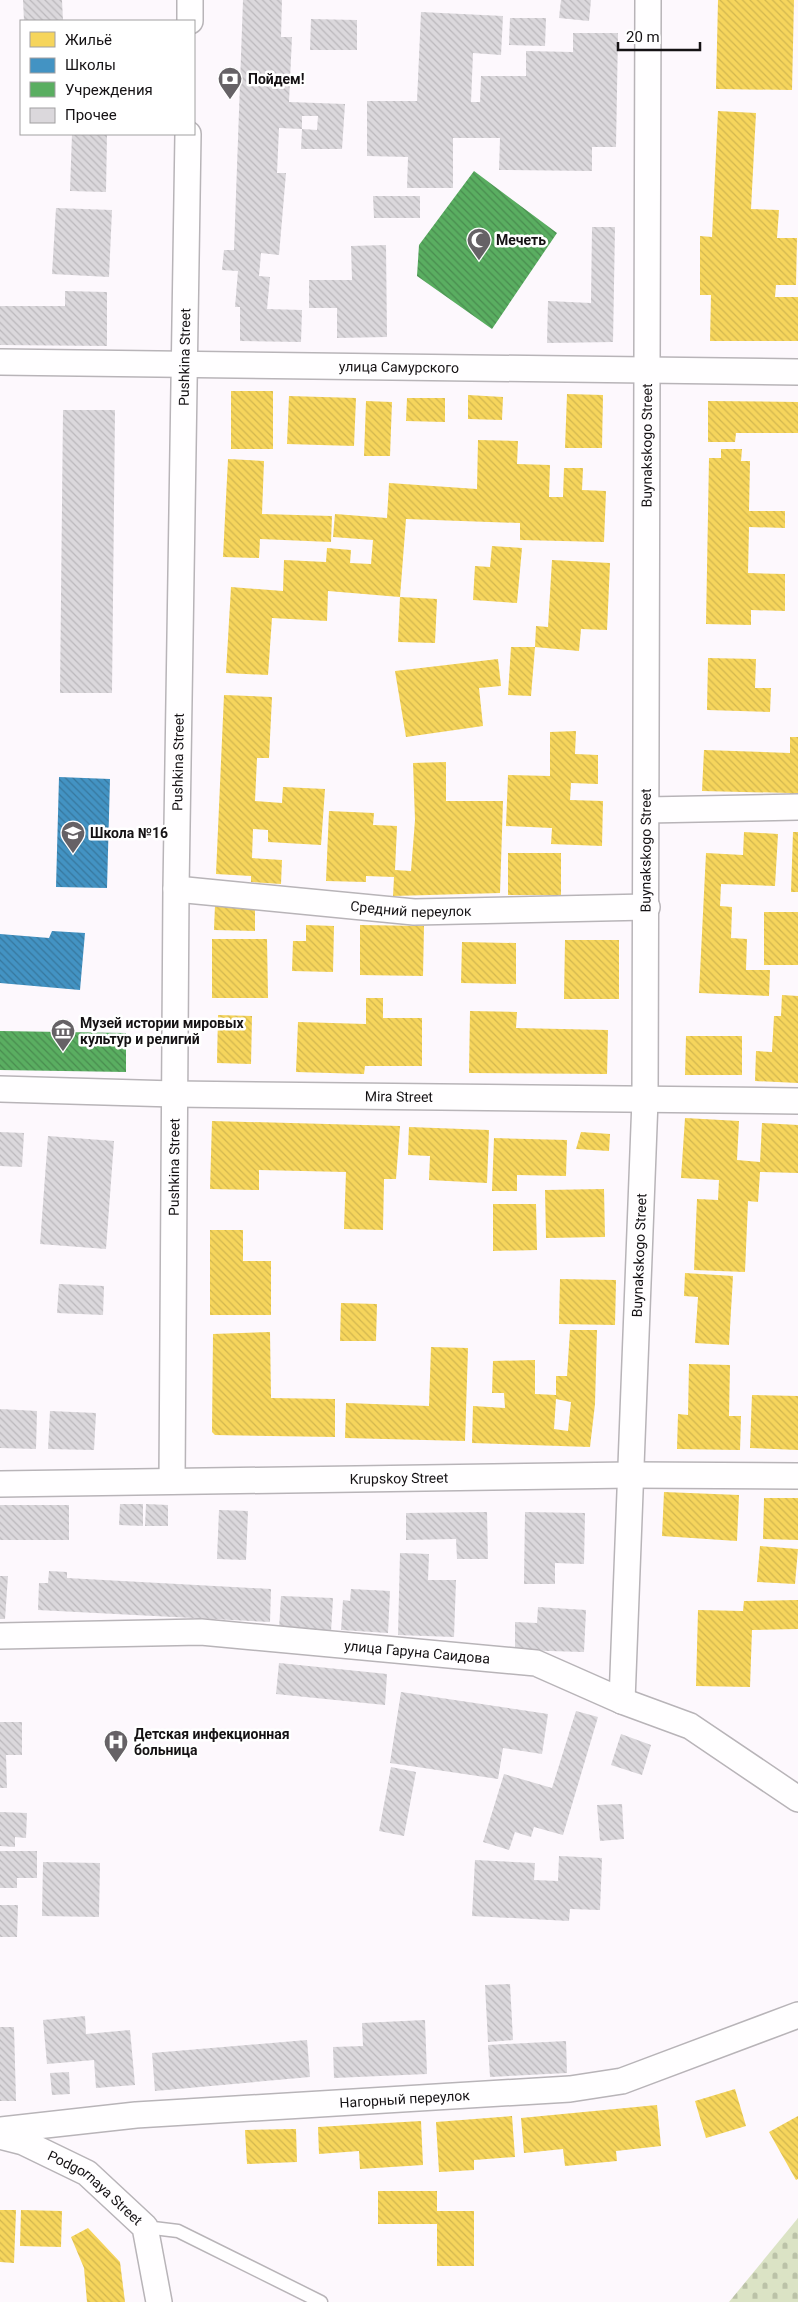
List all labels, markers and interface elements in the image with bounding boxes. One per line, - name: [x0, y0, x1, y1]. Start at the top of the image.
- legend: [20, 20, 195, 135]
- scale bar: [618, 20, 700, 52]
- text: 20 m: [626, 28, 660, 46]
- text: Жильё: [65, 31, 112, 49]
- text: Школы: [65, 56, 116, 74]
- bank icon: Пойдем!: [217, 66, 243, 100]
- place label: Пойдем!: [248, 71, 305, 87]
- text: Учреждения: [65, 81, 153, 99]
- text: Прочее: [65, 106, 117, 124]
- mosque icon: Мечеть: [466, 227, 492, 261]
- place label: Мечеть: [496, 232, 546, 248]
- street label: Pushkina Street: [176, 308, 193, 406]
- street label: улица Самурского: [339, 358, 459, 376]
- street label: Buynakskogo Street: [639, 383, 655, 508]
- street label: Pushkina Street: [169, 713, 187, 811]
- street label: Buynakskogo Street: [638, 788, 654, 913]
- school or university icon: Школа №16: [60, 820, 86, 854]
- place label: Школа №16: [90, 825, 168, 841]
- street label: Средний переулок: [350, 898, 472, 920]
- place label: Музей истории мировых культур и религий: [80, 1015, 245, 1047]
- museum icon: Музей истории мировых культур и религий: [50, 1018, 76, 1052]
- street label: Mira Street: [365, 1088, 434, 1105]
- street label: Pushkina Street: [166, 1118, 182, 1216]
- street label: Buynakskogo Street: [629, 1193, 649, 1318]
- street label: Krupskoy Street: [350, 1470, 449, 1487]
- street label: улица Гаруна Саидова: [343, 1637, 491, 1667]
- place label: Детская инфекционная больница: [134, 1726, 290, 1758]
- hospital icon: Детская инфекционная больница: [103, 1729, 129, 1763]
- street label: Нагорный переулок: [339, 2087, 471, 2111]
- street label: Podgornaya Street: [45, 2147, 146, 2229]

